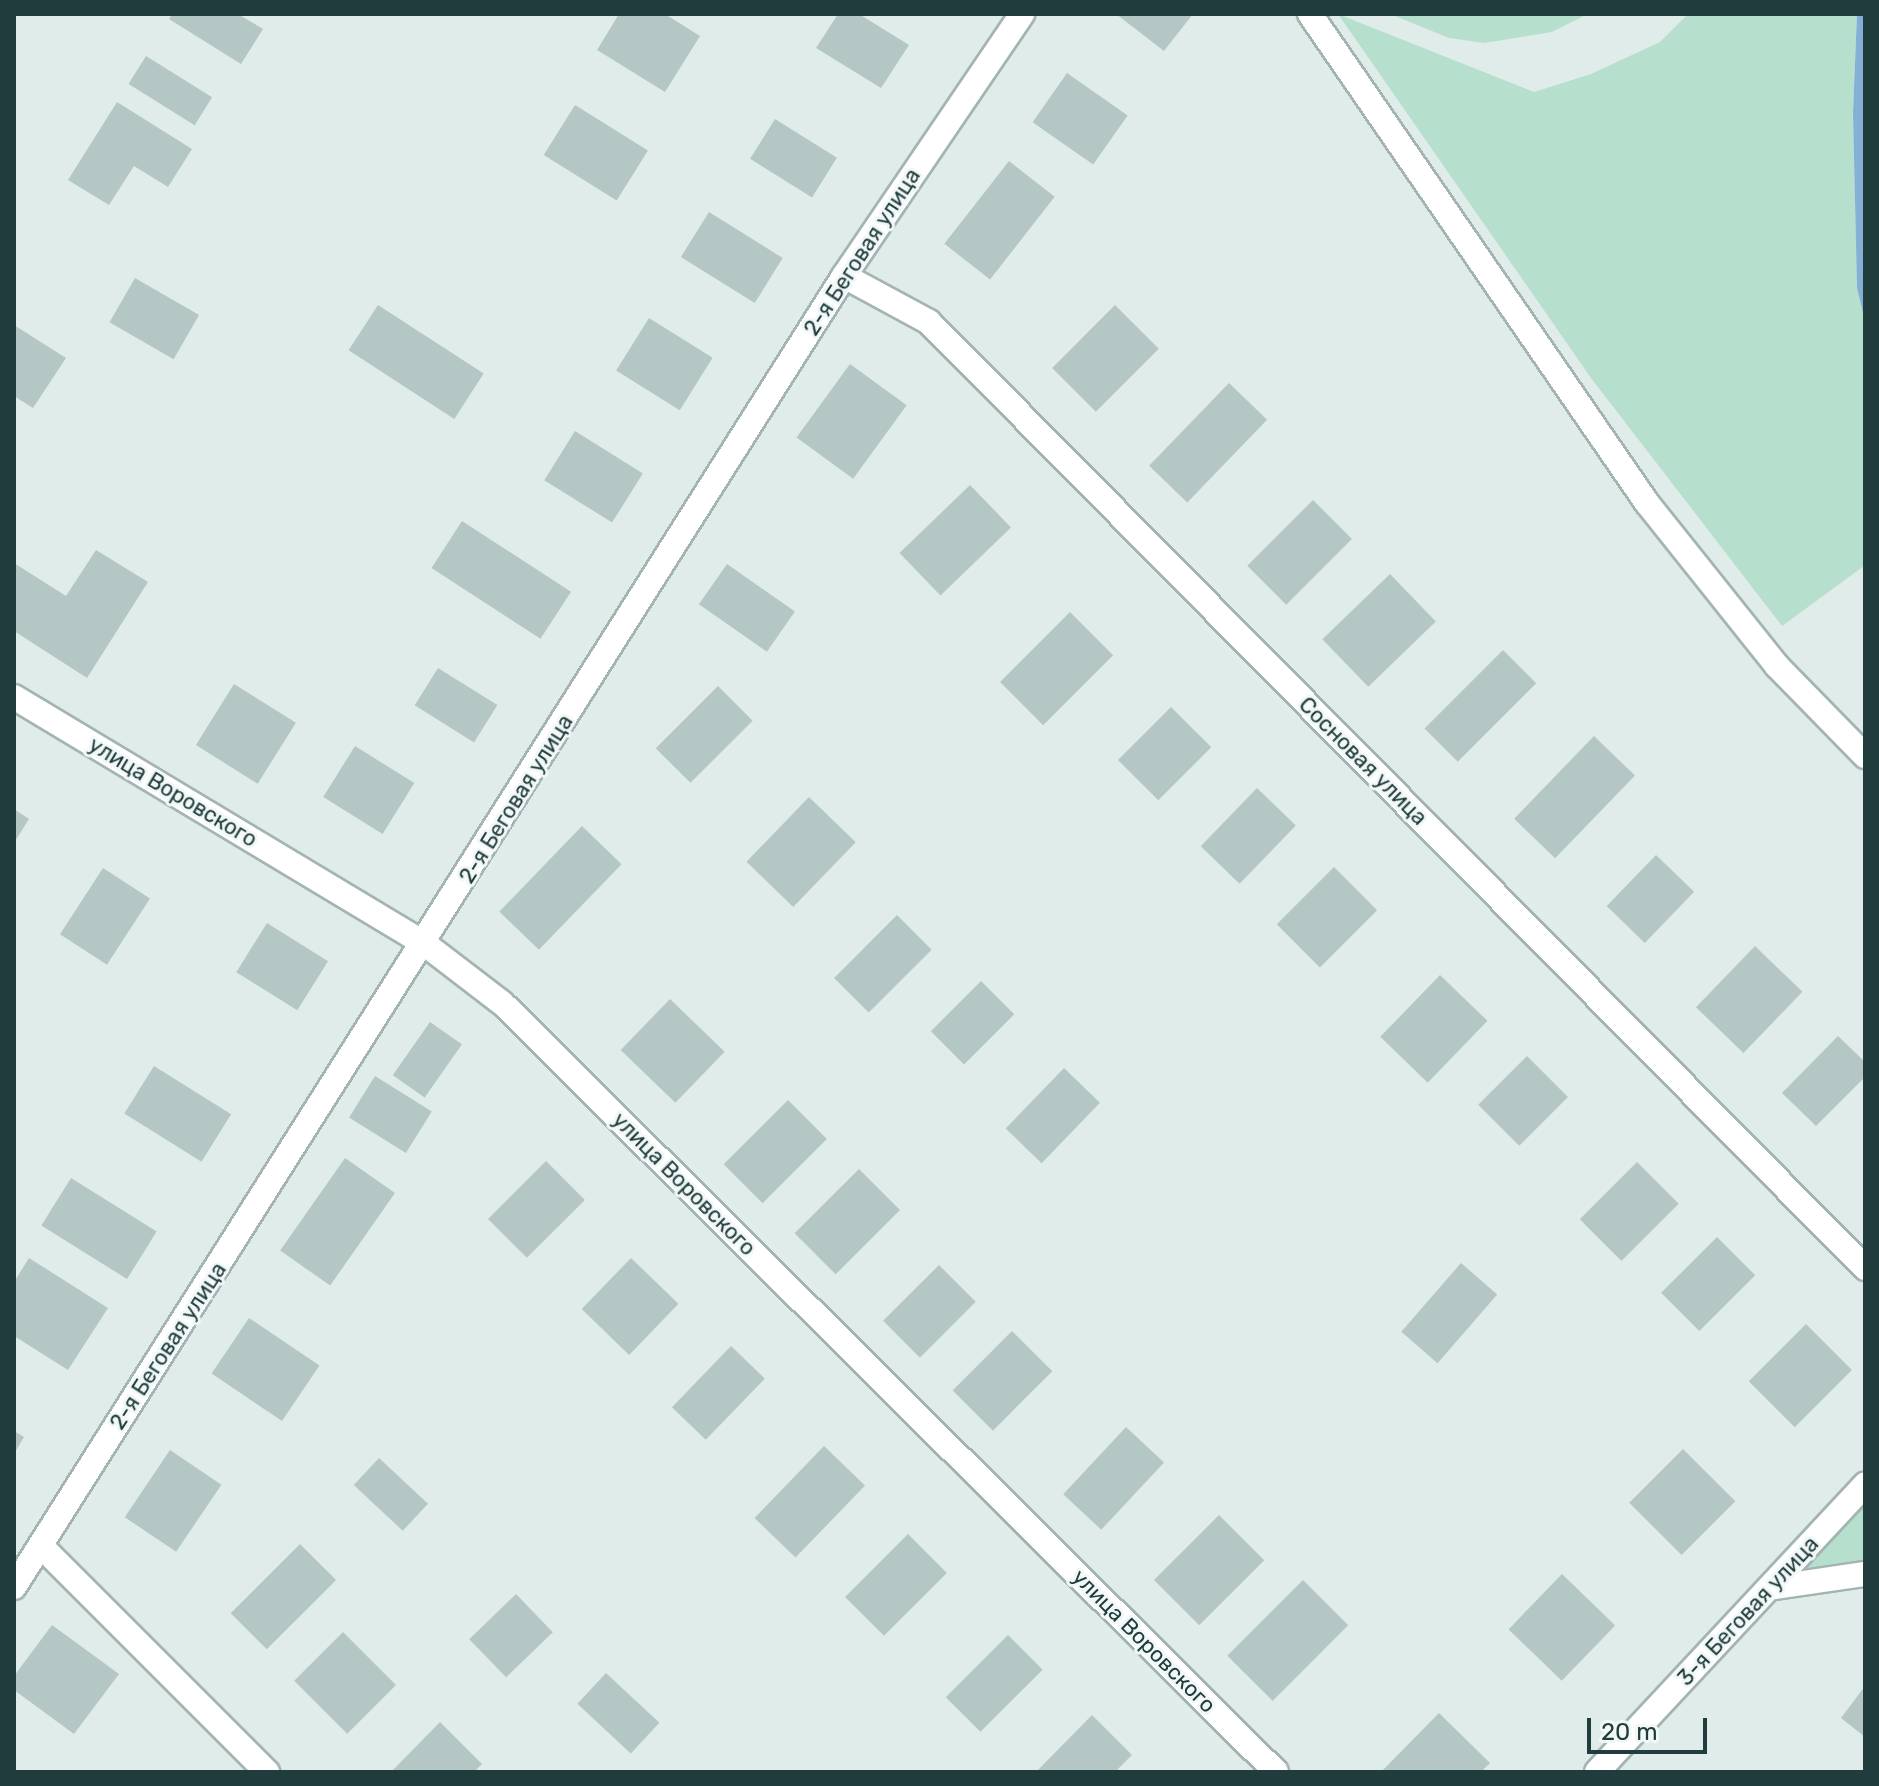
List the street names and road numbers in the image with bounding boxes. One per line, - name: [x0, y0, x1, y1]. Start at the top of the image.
- street label: 2-я Беговая улица: [798, 164, 926, 340]
- street label: Сосновая улица: [1293, 691, 1433, 831]
- street label: 2-я Беговая улица: [453, 710, 579, 888]
- street label: улица Воровского: [84, 731, 262, 853]
- street label: улица Воровского: [607, 1107, 761, 1261]
- street label: 2-я Беговая улица: [104, 1258, 232, 1434]
- street label: 3-я Беговая улица: [1672, 1531, 1824, 1691]
- street label: улица Воровского: [1067, 1564, 1221, 1718]

